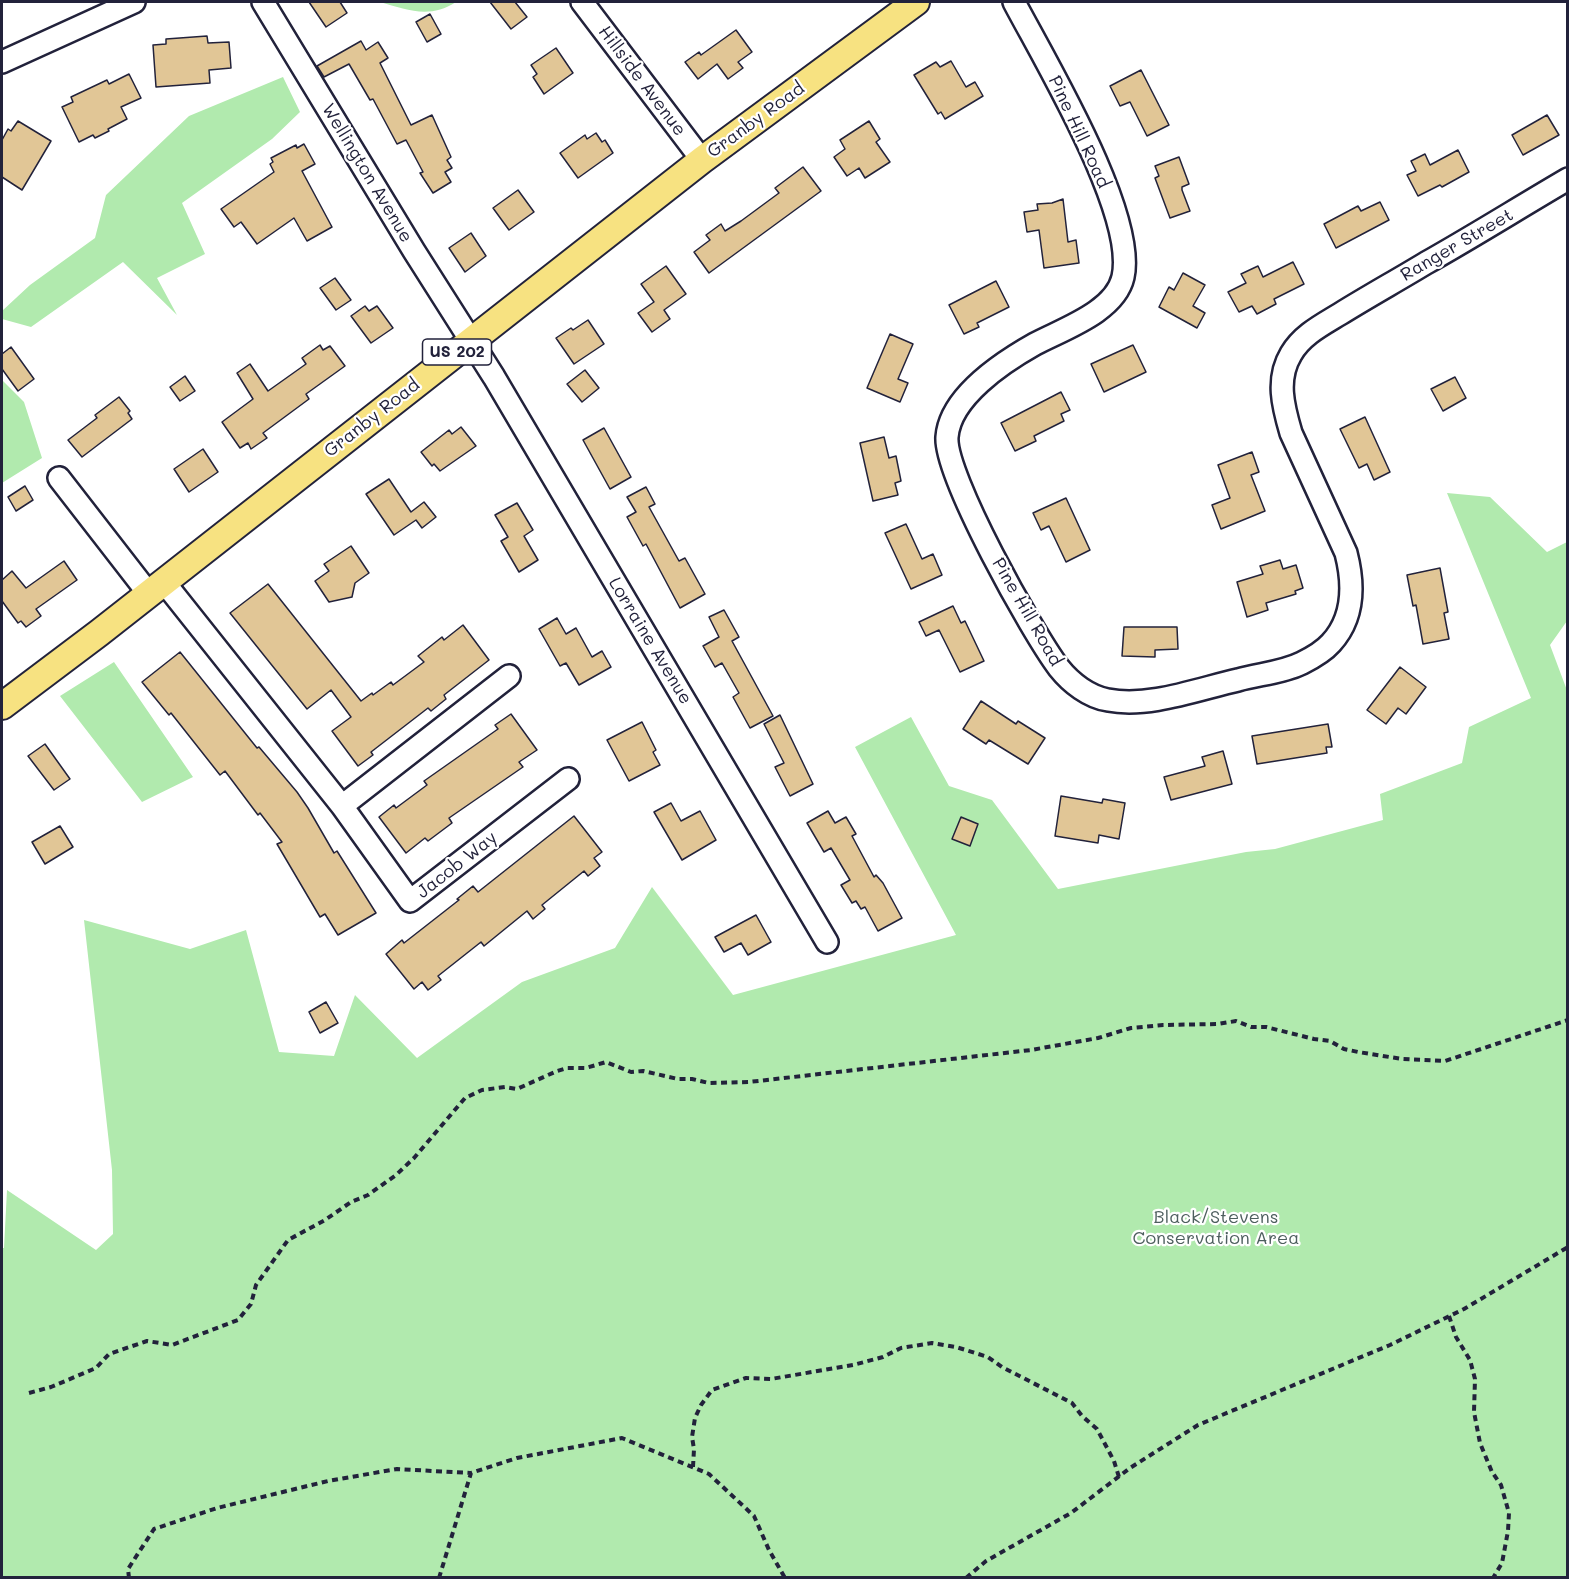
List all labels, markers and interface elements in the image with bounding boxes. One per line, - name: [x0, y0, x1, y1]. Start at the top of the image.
- street label: Hillside Avenue: [594, 22, 690, 140]
- street label: Pine Hill Road: [1044, 72, 1114, 192]
- street label: Granby Road: [703, 77, 809, 163]
- street label: Wellington Avenue: [317, 100, 417, 246]
- street label: Ranger Street: [1397, 204, 1517, 286]
- road number: US 202: [422, 339, 492, 365]
- street label: Granby Road: [320, 374, 424, 462]
- street label: Pine Hill Road: [987, 554, 1067, 670]
- street label: Lorraine Avenue: [604, 574, 696, 708]
- street label: Jacob Way: [413, 827, 501, 903]
- park label: Black/Stevens Conservation Area: [1133, 1206, 1299, 1248]

